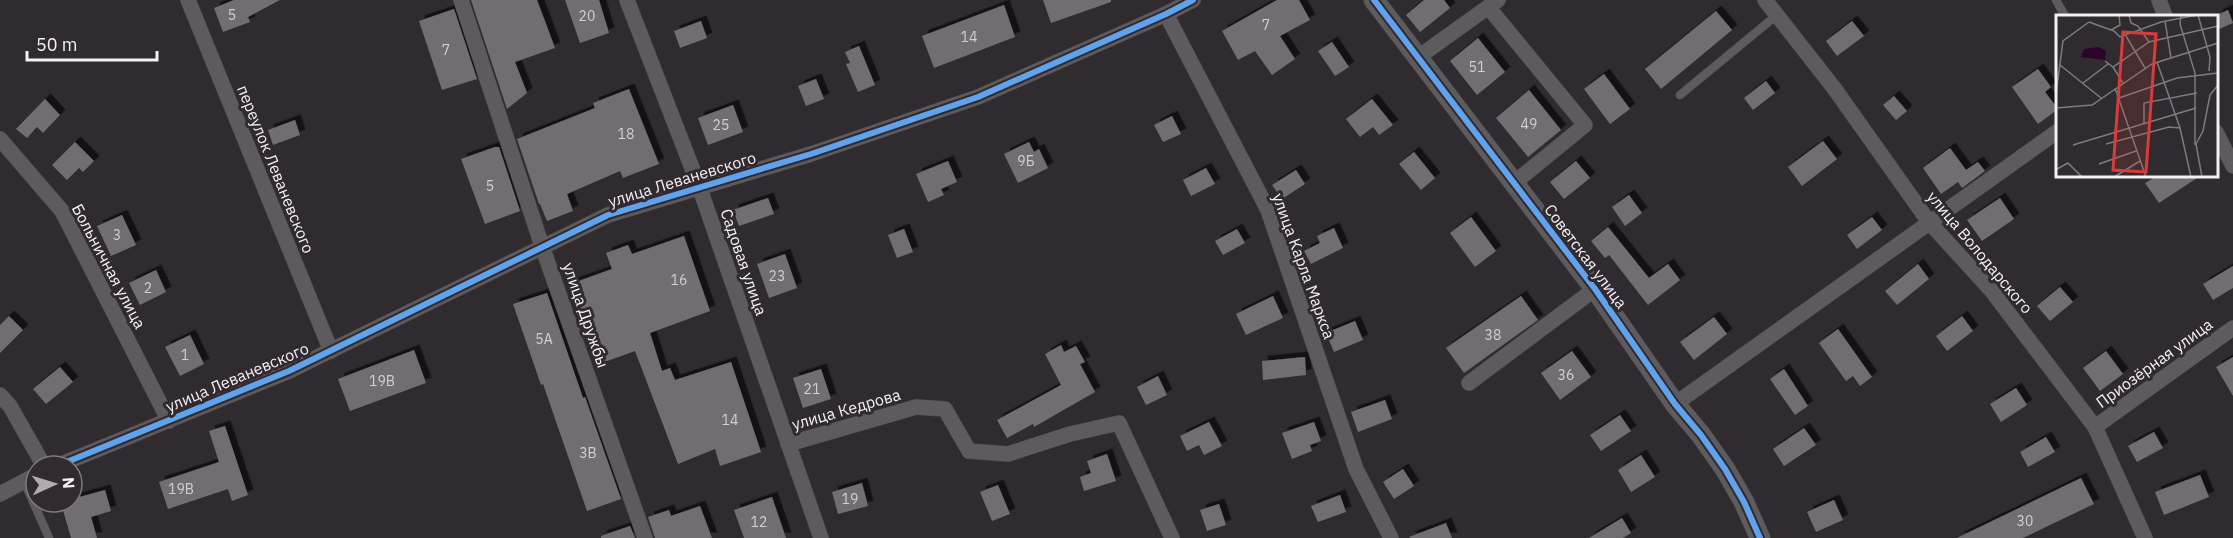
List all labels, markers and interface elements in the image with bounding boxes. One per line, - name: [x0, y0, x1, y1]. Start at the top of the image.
- house number: 5: [228, 6, 236, 24]
- house number: 20: [579, 7, 595, 25]
- inset map: [2056, 15, 2218, 177]
- house number: 7: [1262, 16, 1270, 34]
- scale bar: [27, 24, 158, 62]
- house number: 14: [961, 28, 977, 46]
- text: 50 m: [36, 33, 78, 56]
- house number: 7: [442, 41, 450, 59]
- house number: 51: [1469, 58, 1485, 76]
- street label: переулок Леваневского: [233, 82, 319, 256]
- house number: 49: [1521, 115, 1537, 133]
- house number: 25: [713, 116, 729, 134]
- house number: 18: [618, 125, 634, 143]
- street label: улица Леваневского: [606, 147, 758, 211]
- house number: 9Б: [1017, 152, 1035, 170]
- house number: 5: [486, 177, 494, 195]
- street label: улица Володарского: [1923, 187, 2037, 317]
- street label: улица Карла Маркса: [1268, 190, 1340, 342]
- street label: Больничная улица: [68, 200, 151, 332]
- street label: Советская улица: [1540, 200, 1632, 313]
- street label: Садовая улица: [716, 206, 772, 318]
- house number: 3: [113, 226, 121, 244]
- street label: улица Дружбы: [559, 260, 613, 370]
- house number: 23: [769, 267, 785, 285]
- house number: 16: [671, 271, 687, 289]
- house number: 2: [144, 279, 152, 297]
- street label: Приозёрная улица: [2092, 314, 2217, 412]
- house number: 38: [1485, 326, 1501, 344]
- house number: 5А: [535, 330, 553, 348]
- street label: улица Леваневского: [162, 338, 312, 416]
- house number: 1: [181, 346, 189, 364]
- house number: 36: [1558, 366, 1574, 384]
- house number: 19В: [369, 372, 395, 390]
- house number: 21: [804, 380, 820, 398]
- street label: улица Кедрова: [789, 384, 903, 434]
- house number: 14: [722, 411, 738, 429]
- house number: 3В: [579, 444, 597, 462]
- north arrow: [24, 454, 84, 514]
- text: N: [59, 476, 79, 489]
- house number: 19В: [168, 480, 194, 498]
- house number: 19: [842, 490, 858, 508]
- house number: 30: [2017, 512, 2033, 530]
- house number: 12: [751, 513, 767, 531]

